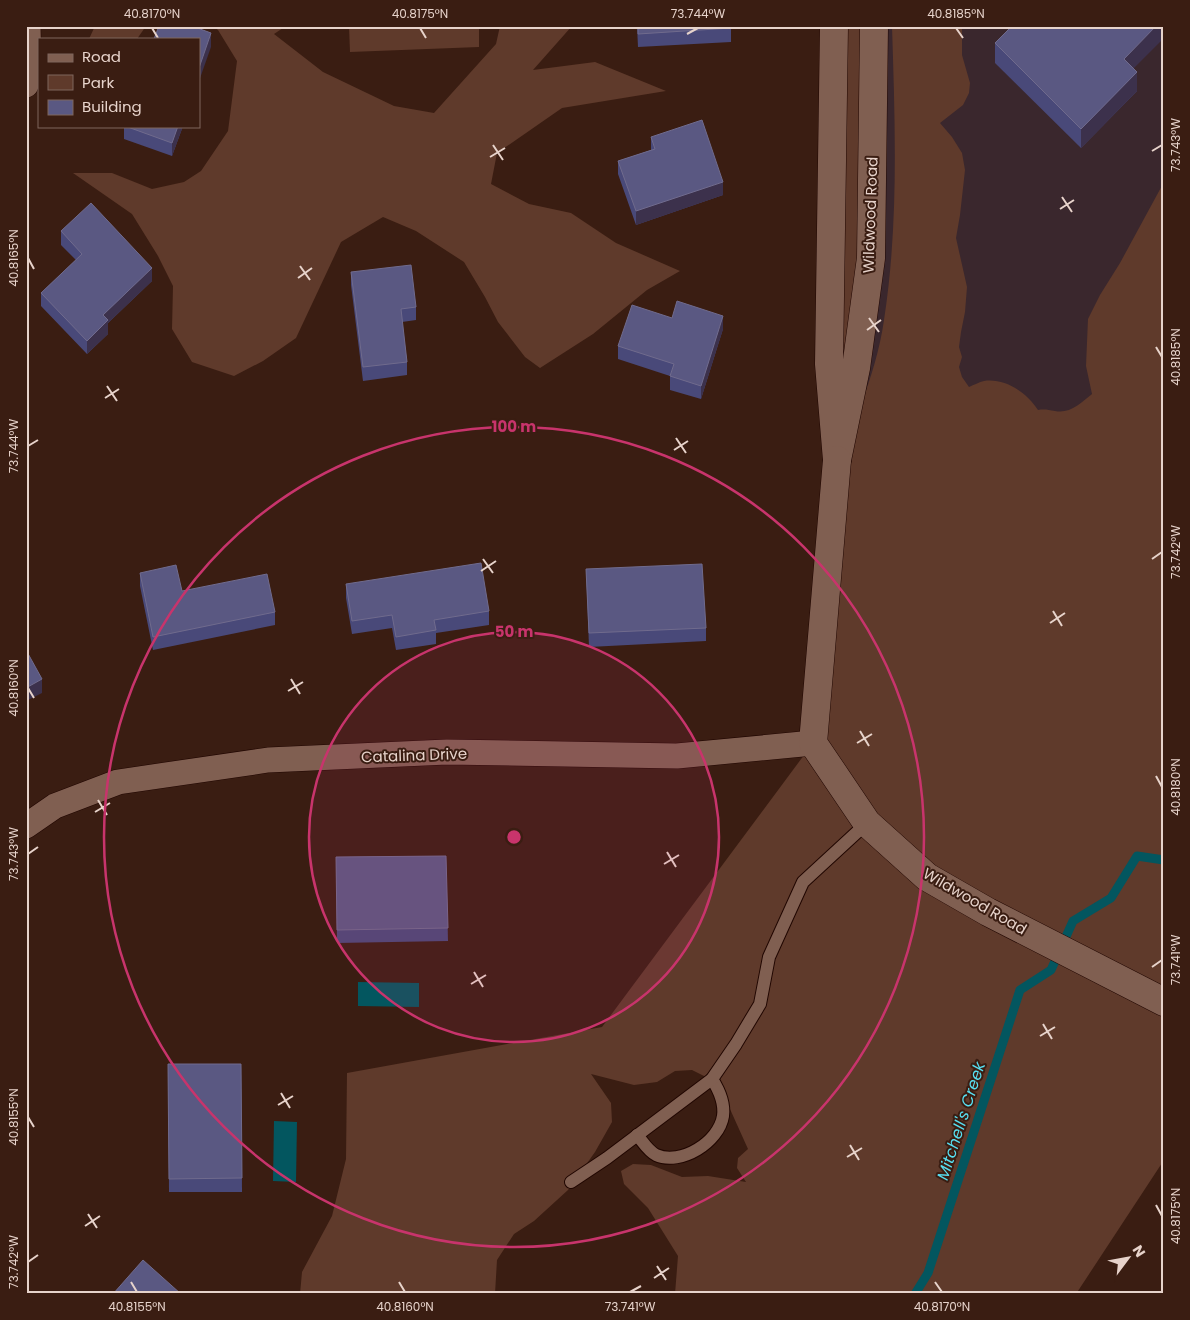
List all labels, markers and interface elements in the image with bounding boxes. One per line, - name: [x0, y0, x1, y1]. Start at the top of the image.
- text: 40.8170°N: [124, 5, 180, 22]
- text: 40.8175°N: [392, 5, 448, 22]
- text: 73.744°W: [671, 5, 725, 22]
- text: 40.8185°N: [927, 5, 985, 22]
- legend: [38, 38, 200, 128]
- text: Road: [82, 46, 121, 67]
- text: Park: [82, 72, 114, 93]
- text: Building: [82, 96, 142, 117]
- text: 73.743°W: [1167, 118, 1184, 172]
- street label: Wildwood Road: [857, 156, 883, 274]
- text: 40.8165°N: [5, 229, 22, 287]
- text: 40.8185°N: [1167, 328, 1184, 386]
- text: 100 m: [492, 416, 536, 437]
- text: 73.744°W: [5, 419, 22, 473]
- text: 73.742°W: [1167, 525, 1184, 579]
- text: 50 m: [495, 621, 533, 642]
- text: 40.8160°N: [5, 659, 22, 717]
- street label: Catalina Drive: [361, 743, 467, 767]
- text: 40.8180°N: [1167, 758, 1184, 816]
- text: 73.743°W: [5, 827, 22, 881]
- centre of rings: [505, 828, 523, 846]
- street label: Wildwood Road: [919, 863, 1031, 939]
- text: 73.741°W: [1167, 934, 1184, 985]
- water label: Mitchell's Creek: [931, 1058, 991, 1183]
- text: 40.8155°N: [5, 1088, 22, 1146]
- text: 40.8175°N: [1167, 1188, 1184, 1244]
- north arrow: [1102, 1232, 1152, 1282]
- text: 73.742°W: [5, 1235, 22, 1289]
- text: N: [1128, 1241, 1150, 1261]
- text: 40.8155°N: [108, 1298, 166, 1315]
- text: 40.8160°N: [376, 1298, 434, 1315]
- text: 73.741°W: [605, 1298, 656, 1315]
- text: 40.8170°N: [914, 1298, 970, 1315]

